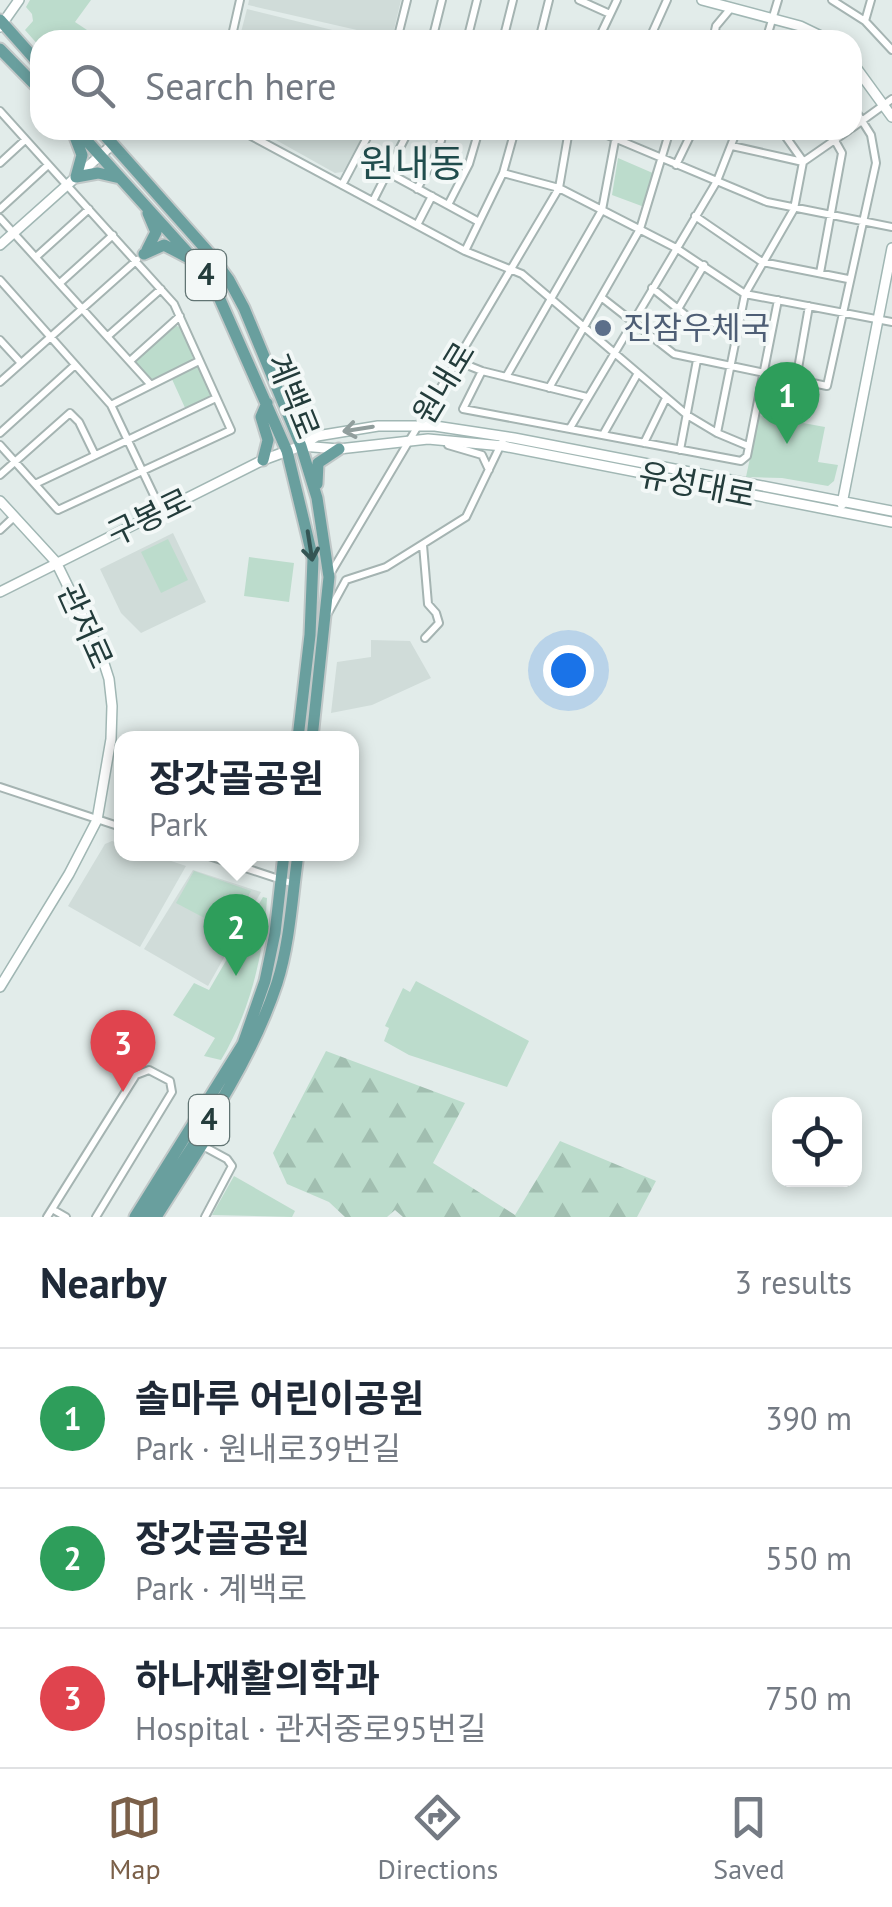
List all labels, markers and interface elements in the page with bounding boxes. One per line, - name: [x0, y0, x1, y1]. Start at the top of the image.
- search box: [30, 30, 862, 140]
- icon: search: [65, 58, 120, 113]
- text: Search here: [145, 61, 337, 110]
- district label: 원내동: [360, 138, 464, 187]
- road number: 4: [186, 250, 226, 300]
- place label: 진잠우체국: [623, 306, 770, 348]
- marker: 진잠우체국: [592, 317, 614, 339]
- street label: 원내로: [402, 334, 484, 431]
- street label: 계백로: [258, 347, 330, 444]
- pin: 1: [754, 362, 820, 444]
- one-way arrow: [342, 420, 375, 439]
- street label: 유성대로: [635, 452, 759, 516]
- street label: 구봉로: [100, 478, 197, 554]
- one-way arrow: [301, 529, 320, 562]
- street label: 관저로: [49, 577, 123, 674]
- your location: [543, 645, 594, 696]
- popup: [114, 731, 359, 861]
- text: 장갓골공원: [149, 753, 324, 802]
- text: Park: [149, 803, 208, 845]
- pin: 2: [204, 894, 268, 976]
- pin: 3: [90, 1010, 156, 1092]
- road number: 4: [189, 1095, 229, 1145]
- map controls: [772, 1097, 862, 1187]
- button: locate: [772, 1097, 862, 1187]
- text: Nearby: [40, 1255, 167, 1310]
- text: 3 results: [734, 1261, 852, 1303]
- text: 솔마루 어린이공원: [135, 1373, 424, 1422]
- text: 1: [63, 1397, 82, 1439]
- text: 390 m: [765, 1397, 852, 1439]
- text: Park · 원내로39번길: [135, 1427, 401, 1469]
- text: 장갓골공원: [135, 1513, 310, 1562]
- text: 2: [63, 1537, 82, 1579]
- text: 550 m: [765, 1537, 852, 1579]
- text: Park · 계백로: [135, 1567, 307, 1609]
- text: 하나재활의학과: [135, 1653, 380, 1702]
- text: 3: [63, 1677, 82, 1719]
- text: 750 m: [765, 1677, 852, 1719]
- text: Hospital · 관저중로95번길: [135, 1707, 486, 1749]
- tab: Map: [107, 1790, 162, 1887]
- tab: Directions: [377, 1790, 498, 1887]
- tab: Saved: [713, 1790, 785, 1887]

